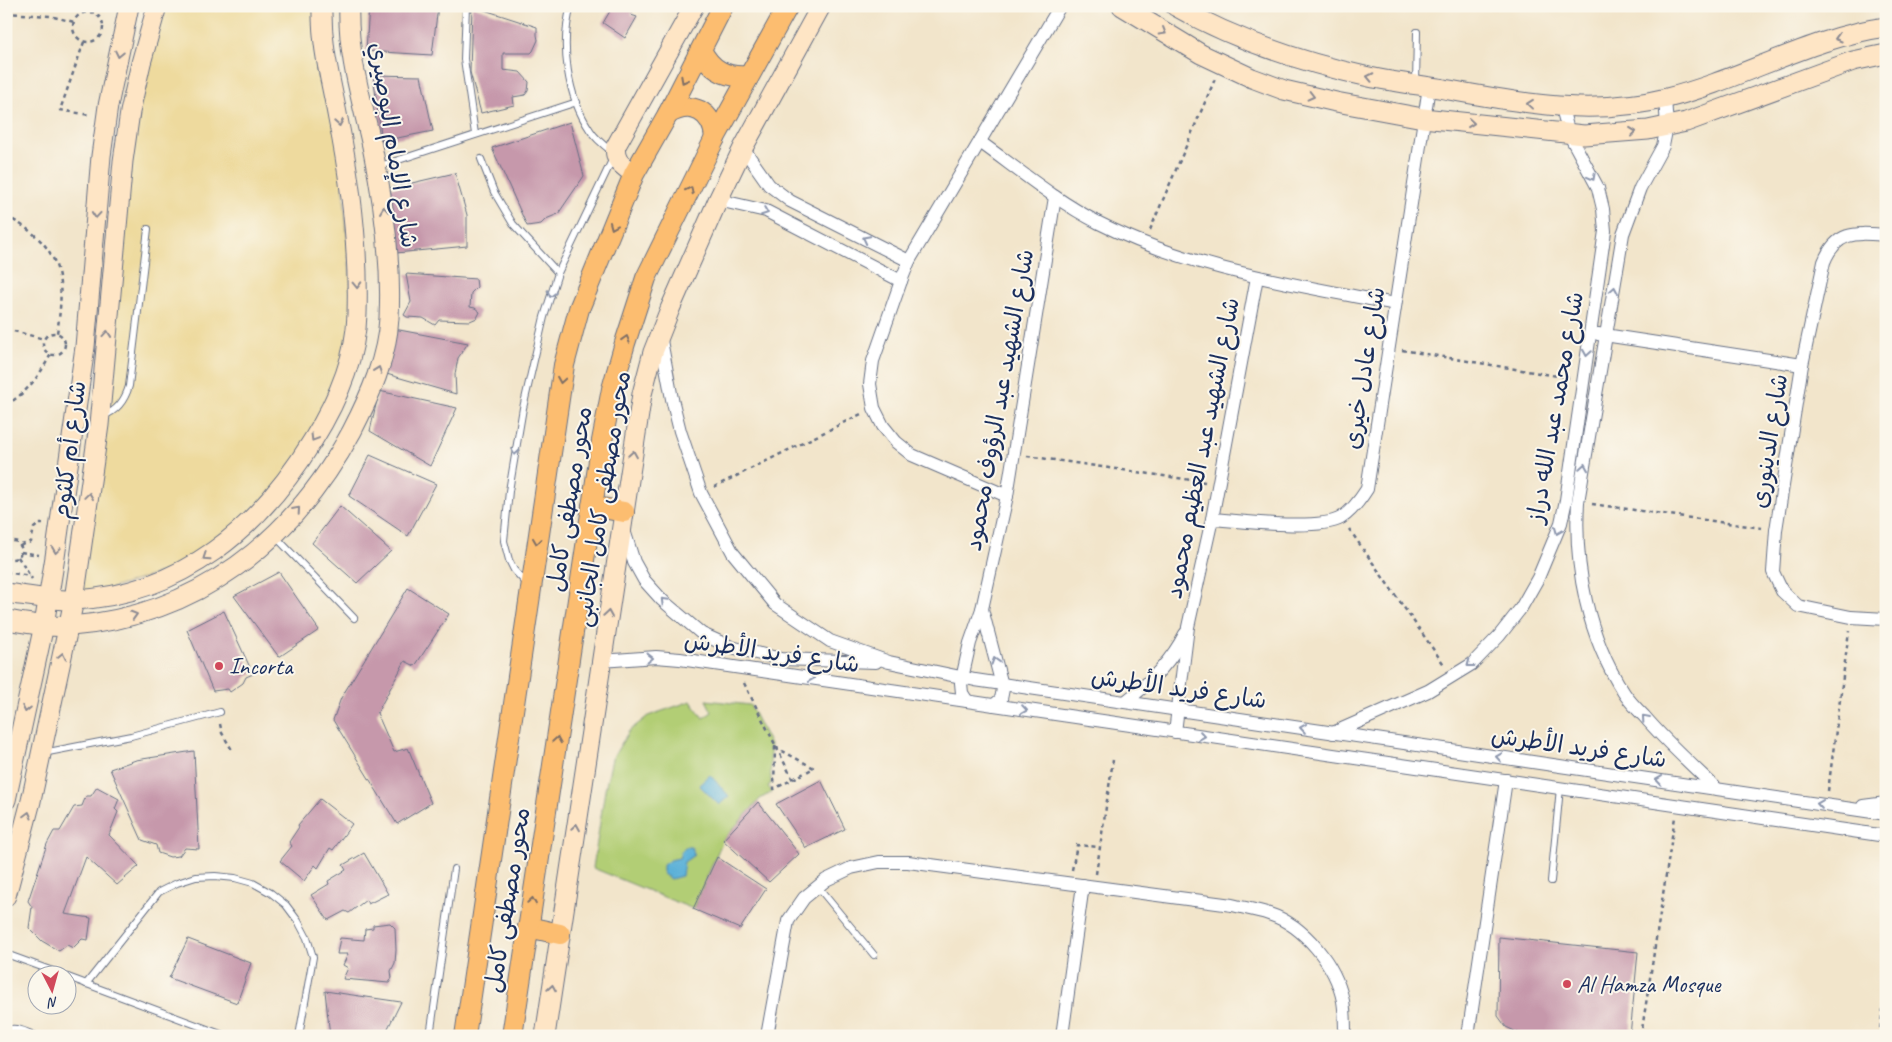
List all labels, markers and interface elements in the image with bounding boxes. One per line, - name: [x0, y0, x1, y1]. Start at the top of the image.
- one-way arrow: [1158, 26, 1167, 36]
- one-way arrow: [1835, 33, 1843, 43]
- street label: شارع الإمام البوصيري: [360, 40, 425, 250]
- one-way arrow: [114, 49, 124, 58]
- one-way arrow: [1365, 72, 1374, 83]
- one-way arrow: [680, 75, 690, 84]
- one-way arrow: [1307, 90, 1316, 101]
- one-way arrow: [1525, 99, 1533, 110]
- one-way arrow: [1468, 117, 1476, 128]
- one-way arrow: [333, 119, 344, 128]
- one-way arrow: [1629, 126, 1637, 137]
- one-way arrow: [1586, 171, 1596, 180]
- one-way arrow: [684, 186, 694, 195]
- one-way arrow: [379, 205, 390, 213]
- one-way arrow: [760, 206, 769, 216]
- one-way arrow: [91, 211, 102, 219]
- one-way arrow: [608, 221, 619, 230]
- one-way arrow: [862, 235, 871, 245]
- street label: شارع الشهيد عبد الرؤوف محمود: [958, 247, 1042, 554]
- one-way arrow: [351, 281, 362, 289]
- street label: شارع عادل خيرى: [1336, 285, 1394, 452]
- one-way arrow: [1608, 285, 1618, 294]
- street label: شارع محمد عبد الله دراز: [1520, 289, 1592, 527]
- one-way arrow: [547, 290, 557, 298]
- street label: شارع الشهيد عبد العظيم محمود: [1158, 295, 1249, 602]
- one-way arrow: [101, 330, 112, 338]
- one-way arrow: [620, 336, 630, 344]
- one-way arrow: [1583, 349, 1593, 358]
- one-way arrow: [372, 367, 382, 375]
- street label: محور مصطفى كامل الجانبى: [567, 369, 637, 629]
- street label: شارع الدينورى: [1744, 372, 1796, 511]
- one-way arrow: [557, 376, 567, 384]
- street label: شارع أم كلثوم: [46, 379, 95, 521]
- street label: محور مصطفى كامل: [540, 404, 598, 594]
- one-way arrow: [311, 433, 321, 442]
- one-way arrow: [510, 448, 520, 457]
- one-way arrow: [627, 449, 637, 458]
- one-way arrow: [1579, 463, 1589, 472]
- one-way arrow: [83, 491, 94, 499]
- one-way arrow: [291, 506, 300, 515]
- one-way arrow: [1554, 526, 1564, 534]
- one-way arrow: [532, 537, 543, 545]
- one-way arrow: [51, 546, 62, 554]
- one-way arrow: [202, 551, 211, 560]
- one-way arrow: [661, 598, 670, 607]
- one-way arrow: [129, 610, 138, 620]
- one-way arrow: [603, 610, 613, 619]
- street label: شارع فريد الأطرش: [682, 623, 862, 681]
- place label: Incorta: [229, 651, 294, 681]
- one-way arrow: [57, 652, 67, 660]
- one-way arrow: [646, 653, 654, 663]
- one-way arrow: [991, 657, 1001, 666]
- street label: شارع فريد الأطرش: [1089, 659, 1269, 717]
- one-way arrow: [1467, 659, 1476, 667]
- marker: Incorta: [213, 660, 225, 672]
- one-way arrow: [807, 673, 815, 683]
- one-way arrow: [1019, 704, 1028, 714]
- one-way arrow: [21, 705, 32, 714]
- one-way arrow: [1642, 714, 1651, 723]
- street label: شارع فريد الأطرش: [1489, 718, 1669, 776]
- one-way arrow: [1299, 724, 1308, 734]
- one-way arrow: [1197, 730, 1206, 740]
- one-way arrow: [551, 736, 561, 745]
- one-way arrow: [1494, 752, 1502, 763]
- one-way arrow: [1655, 776, 1664, 786]
- one-way arrow: [1816, 799, 1824, 810]
- street label: محور مصطفى كامل: [478, 805, 536, 995]
- one-way arrow: [22, 811, 32, 819]
- one-way arrow: [571, 823, 581, 831]
- one-way arrow: [526, 897, 537, 905]
- north arrow: [28, 964, 78, 1014]
- place label: Al Hamza Mosque: [1577, 969, 1722, 999]
- marker: Al Hamza Mosque: [1561, 978, 1573, 990]
- one-way arrow: [546, 983, 557, 991]
- text: N: [46, 994, 59, 1012]

